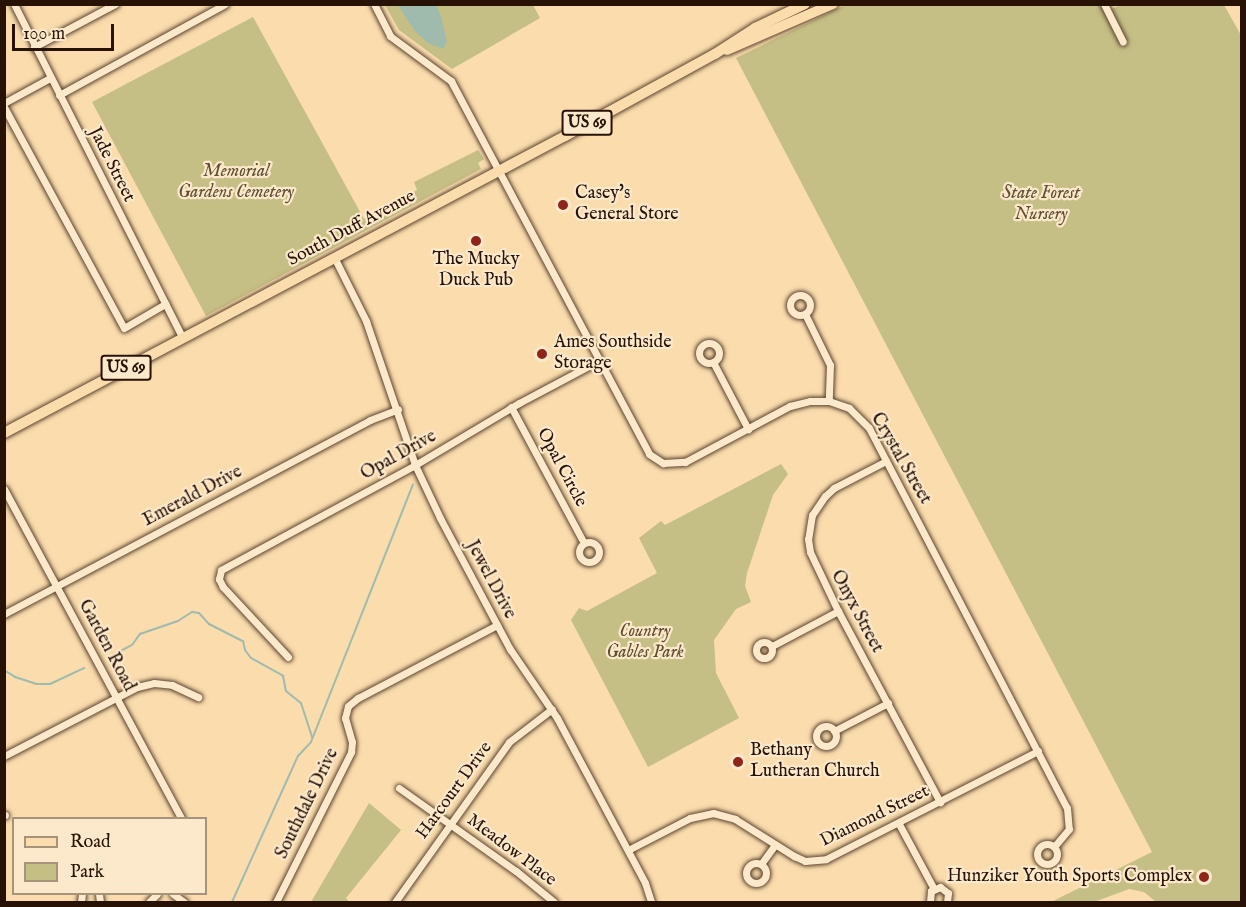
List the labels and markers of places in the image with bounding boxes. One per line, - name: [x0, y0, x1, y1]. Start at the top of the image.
- place label: Casey's General Store: [575, 184, 679, 226]
- marker: Casey's General Store: [556, 198, 570, 212]
- marker: The Mucky Duck Pub: [469, 234, 483, 248]
- place label: The Mucky Duck Pub: [432, 250, 520, 292]
- place label: Ames Southside Storage: [554, 333, 671, 376]
- marker: Ames Southside Storage: [535, 347, 549, 361]
- place label: Bethany Lutheran Church: [750, 741, 880, 783]
- marker: Bethany Lutheran Church: [731, 755, 745, 769]
- place label: Hunziker Youth Sports Complex: [947, 866, 1192, 888]
- marker: Hunziker Youth Sports Complex: [1197, 870, 1211, 884]

